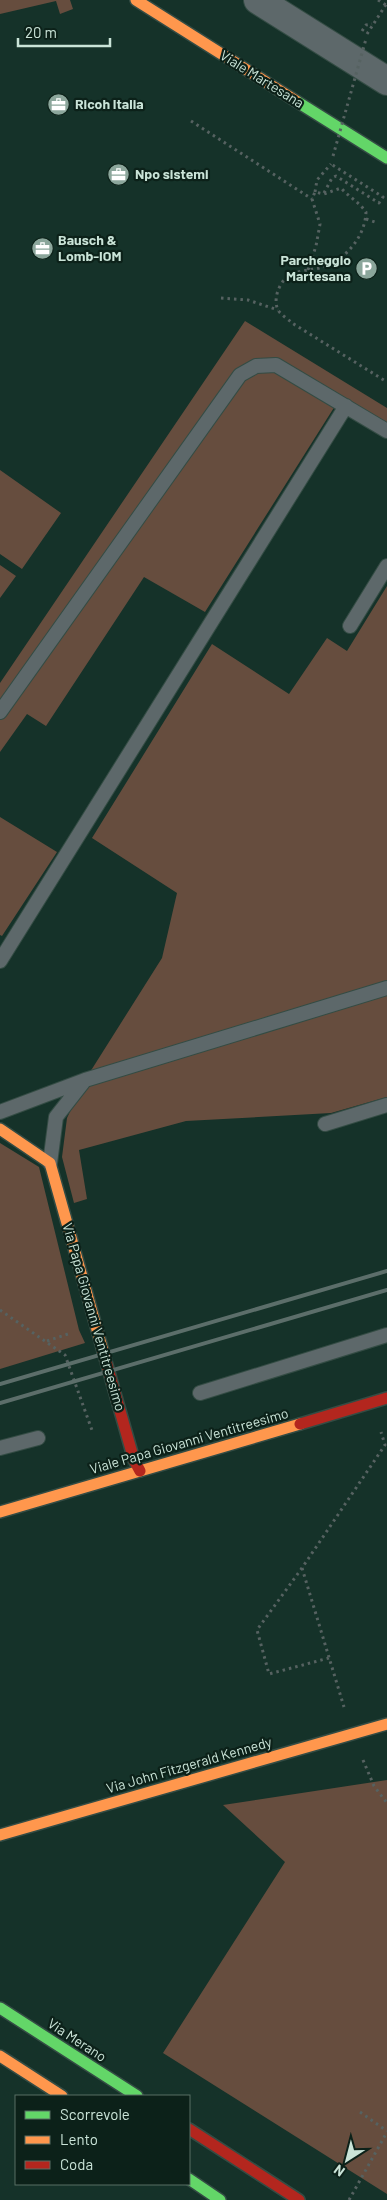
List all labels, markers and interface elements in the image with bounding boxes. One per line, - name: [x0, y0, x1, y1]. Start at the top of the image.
- scale bar: [18, 15, 110, 47]
- text: 20 m: [25, 23, 57, 41]
- street label: Viale Martesana: [217, 46, 307, 111]
- office icon: Ricoh Italia: [47, 92, 71, 116]
- place label: Ricoh Italia: [75, 95, 144, 112]
- office icon: Npo sistemi: [107, 162, 131, 186]
- place label: Npo sistemi: [135, 165, 209, 182]
- place label: Bausch & Lomb-IOM: [58, 231, 121, 264]
- office icon: Bausch & Lomb-IOM: [30, 236, 54, 260]
- place label: Parcheggio Martesana: [280, 251, 351, 284]
- parking icon: Parcheggio Martesana: [355, 256, 379, 280]
- street label: Via Papa Giovanni Ventitreesimo: [59, 1221, 130, 1413]
- street label: Viale Papa Giovanni Ventitreesimo: [88, 1404, 290, 1477]
- street label: Via John Fitzgerald Kennedy: [104, 1733, 274, 1796]
- street label: Via Merano: [45, 2014, 110, 2065]
- legend: [15, 2095, 190, 2185]
- text: Scorrevole: [60, 2105, 130, 2123]
- text: Lento: [60, 2130, 98, 2148]
- north arrow: [322, 2135, 372, 2185]
- text: Coda: [60, 2155, 93, 2173]
- text: N: [330, 2161, 348, 2181]

